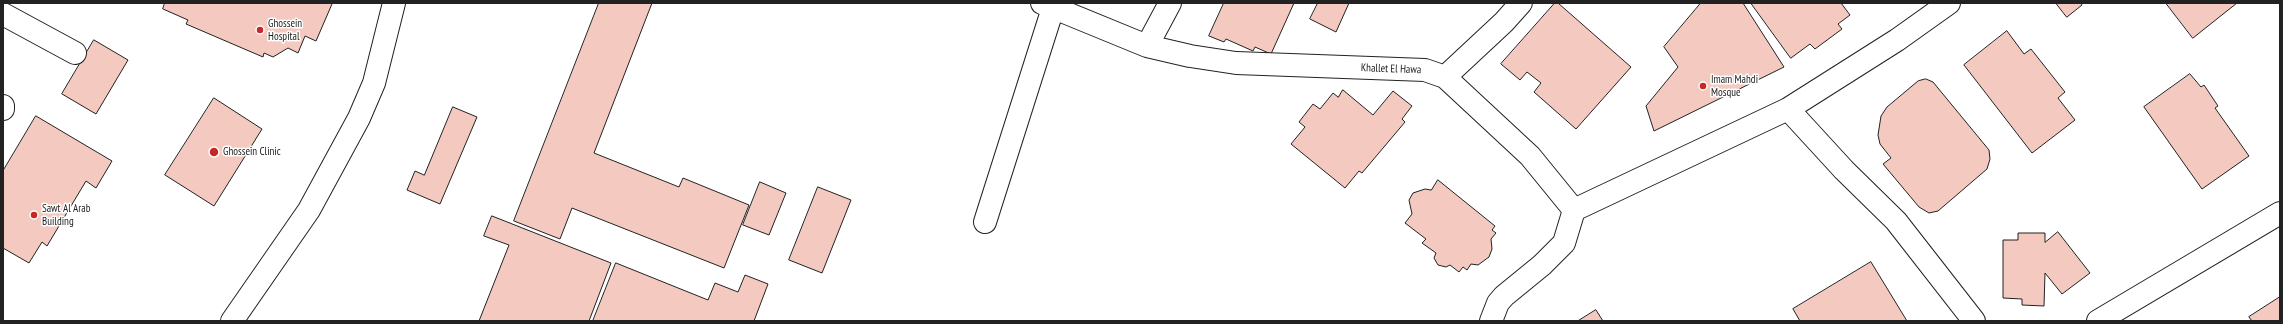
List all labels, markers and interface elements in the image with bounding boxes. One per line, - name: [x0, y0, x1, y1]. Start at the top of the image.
- place label: Ghossein Hospital: [268, 17, 302, 43]
- marker: Ghossein Hospital: [255, 25, 265, 35]
- street label: Khallet El Hawa: [1361, 61, 1421, 77]
- place label: Imam Mahdi Mosque: [1711, 73, 1758, 99]
- marker: Imam Mahdi Mosque: [1698, 81, 1708, 91]
- place label: Ghossein Clinic: [223, 145, 281, 159]
- marker: Ghossein Clinic: [208, 146, 220, 158]
- place label: Sawt Al Arab Building: [42, 202, 90, 228]
- marker: Sawt Al Arab Building: [29, 210, 39, 220]

